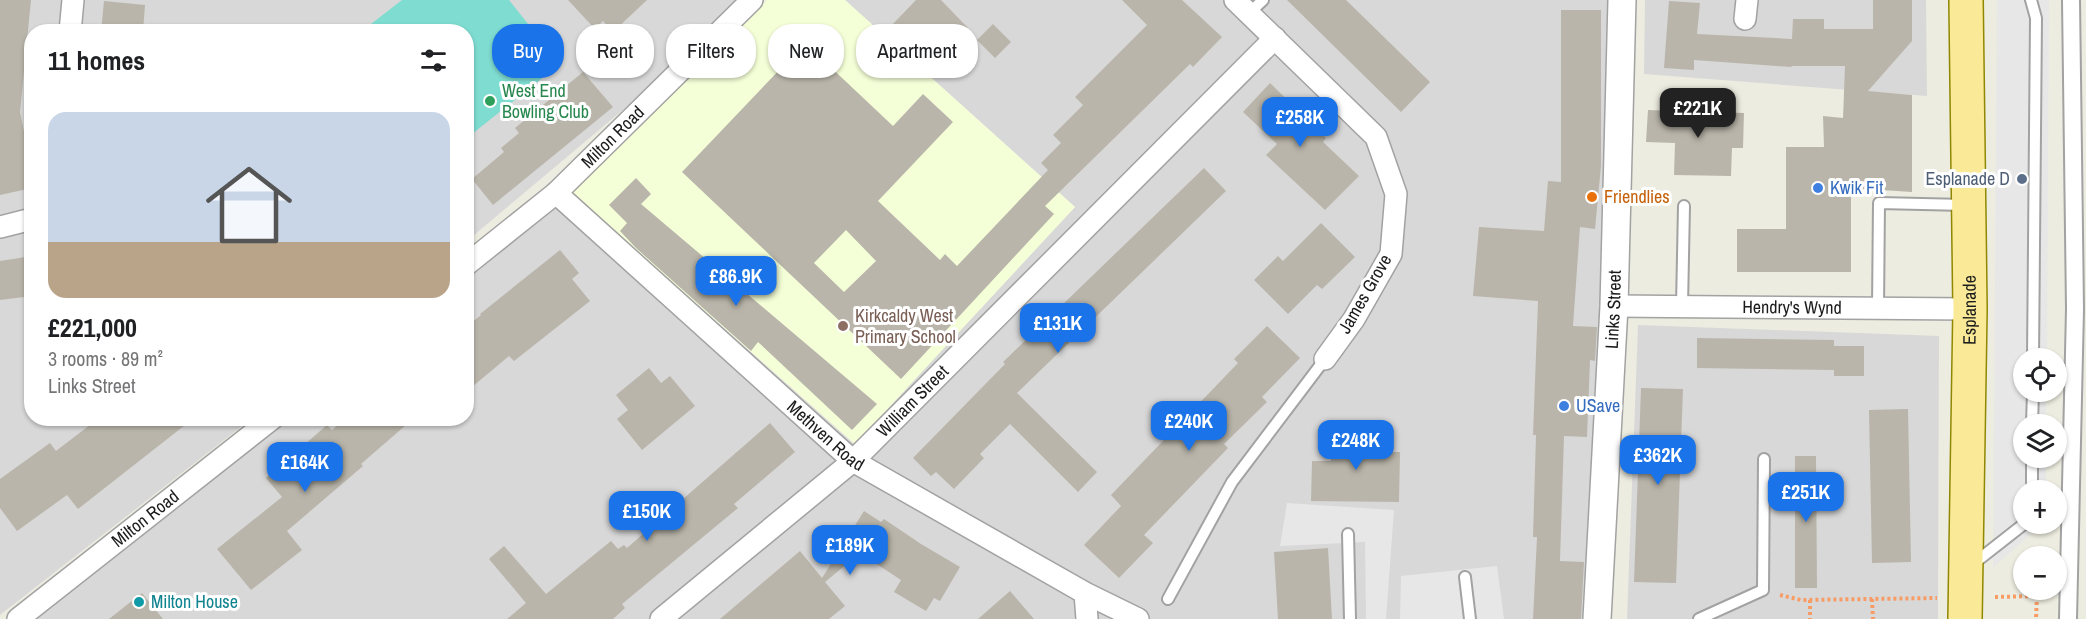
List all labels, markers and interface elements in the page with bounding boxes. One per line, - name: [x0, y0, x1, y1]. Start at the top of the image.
- chip: Buy: [492, 24, 564, 78]
- chip: Rent: [576, 24, 654, 78]
- chip: Filters: [666, 24, 756, 78]
- chip: New: [768, 24, 844, 78]
- chip: Apartment: [856, 24, 978, 78]
- text: 11 homes: [48, 43, 145, 78]
- icon: filters: [417, 44, 450, 77]
- place label: West End Bowling Club: [502, 78, 589, 124]
- pin: £221K: [1656, 88, 1740, 139]
- marker: West End Bowling Club: [483, 94, 497, 108]
- text: £221K: [1674, 94, 1722, 121]
- pin: £258K: [1258, 97, 1342, 148]
- street label: Milton Road: [575, 100, 650, 174]
- text: £258K: [1276, 103, 1324, 130]
- icon: home: [195, 151, 303, 259]
- place label: Esplanade D: [1925, 166, 2010, 191]
- marker: Esplanade D: [2015, 172, 2029, 186]
- place label: Kwik Fit: [1830, 175, 1883, 200]
- marker: Kwik Fit: [1811, 181, 1825, 195]
- place label: Friendlies: [1604, 184, 1670, 209]
- marker: Friendlies: [1585, 190, 1599, 204]
- street label: James Grove: [1332, 249, 1397, 338]
- pin: £86.9K: [687, 256, 785, 307]
- text: £86.9K: [710, 262, 762, 289]
- street label: Links Street: [1599, 270, 1627, 349]
- street label: Esplanade: [1956, 275, 1982, 345]
- street label: Hendry's Wynd: [1742, 294, 1842, 320]
- place label: Kirkcaldy West Primary School: [855, 303, 956, 349]
- pin: £131K: [1016, 303, 1100, 354]
- text: £131K: [1034, 309, 1082, 336]
- text: £221,000: [48, 310, 137, 345]
- marker: Kirkcaldy West Primary School: [836, 319, 850, 333]
- text: 3 rooms · 89 m²: [48, 345, 163, 372]
- map controls: [2013, 348, 2067, 600]
- button: locate: [2013, 348, 2067, 402]
- street label: William Street: [871, 359, 954, 443]
- text: Links Street: [48, 372, 136, 399]
- place label: USave: [1576, 393, 1620, 418]
- street label: Methven Road: [782, 394, 869, 477]
- marker: USave: [1557, 399, 1571, 413]
- pin: £240K: [1147, 401, 1231, 452]
- text: £240K: [1165, 407, 1213, 434]
- button: layers: [2013, 414, 2067, 468]
- pin: £248K: [1314, 420, 1398, 471]
- text: £248K: [1332, 426, 1380, 453]
- pin: £362K: [1616, 435, 1700, 486]
- text: £362K: [1634, 441, 1682, 468]
- pin: £164K: [263, 442, 347, 493]
- text: £164K: [281, 448, 329, 475]
- pin: £251K: [1764, 472, 1848, 523]
- text: £251K: [1782, 478, 1830, 505]
- button: +: [2013, 480, 2067, 534]
- street label: Milton Road: [106, 484, 184, 553]
- pin: £150K: [605, 491, 689, 542]
- text: £150K: [623, 497, 671, 524]
- pin: £189K: [808, 525, 892, 576]
- text: £189K: [826, 531, 874, 558]
- button: −: [2013, 546, 2067, 600]
- place label: Milton House: [151, 589, 238, 614]
- marker: Milton House: [132, 595, 146, 609]

